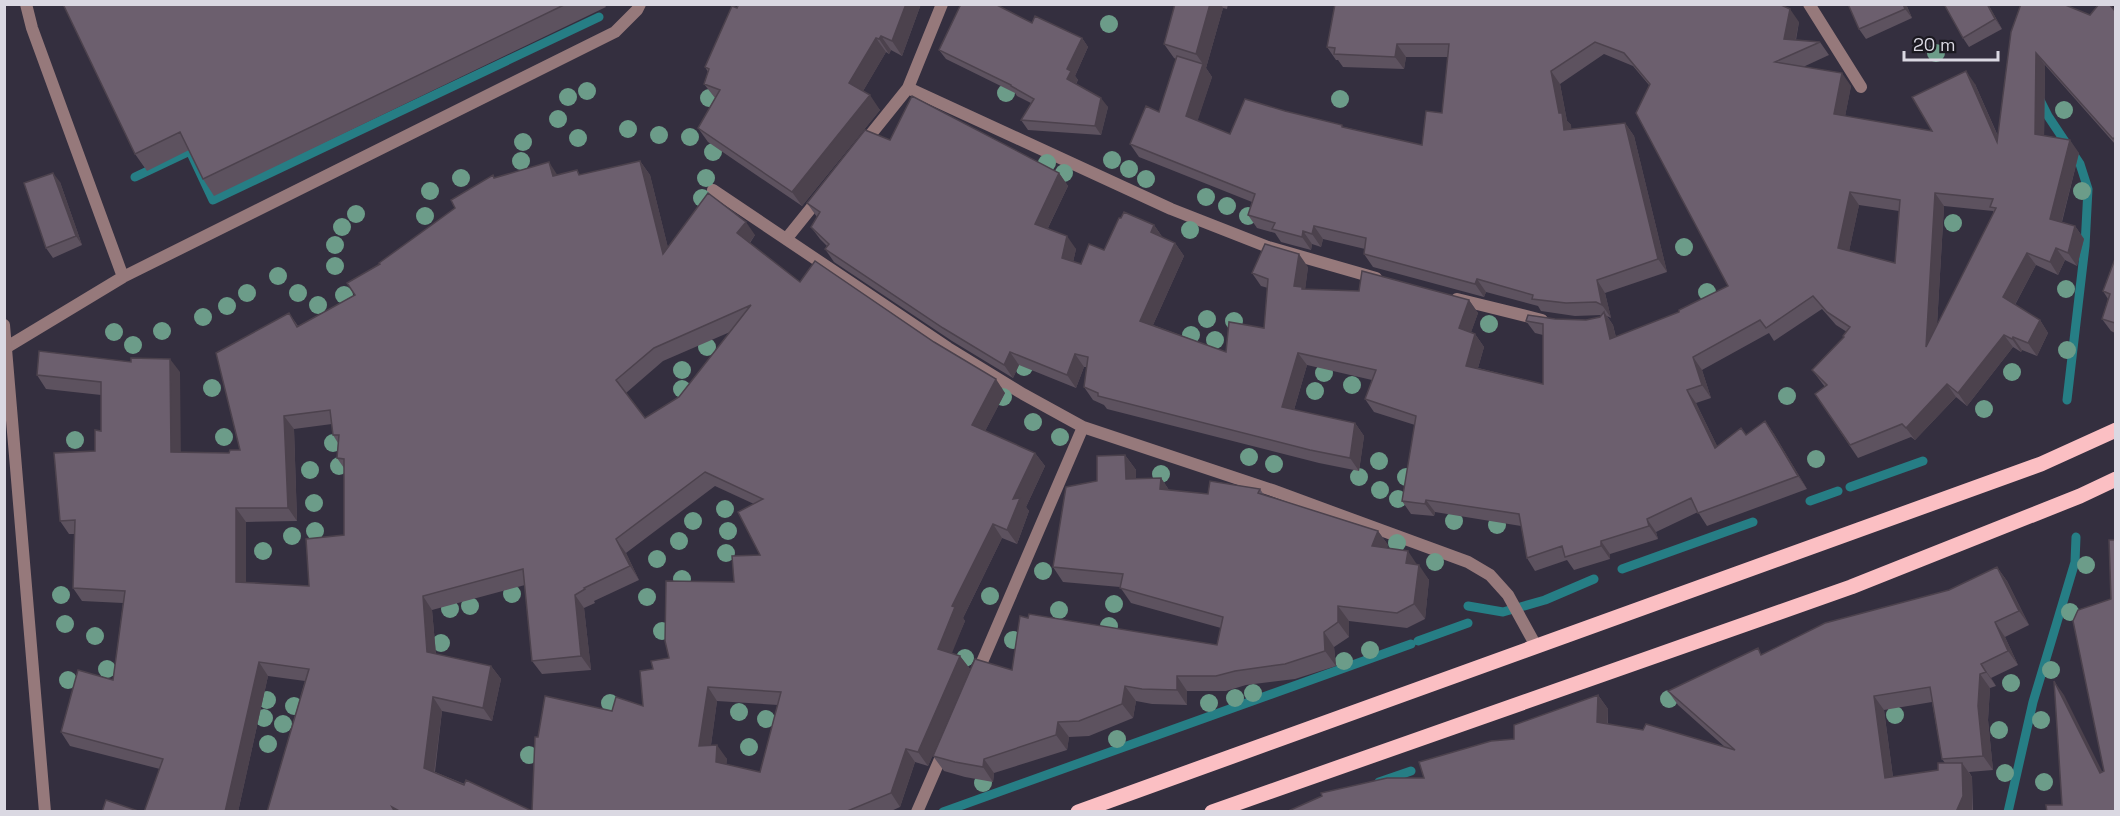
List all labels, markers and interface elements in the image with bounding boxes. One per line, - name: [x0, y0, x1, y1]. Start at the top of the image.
- scale bar: [1904, 24, 1998, 62]
- text: 20 m: [1913, 33, 1956, 56]

